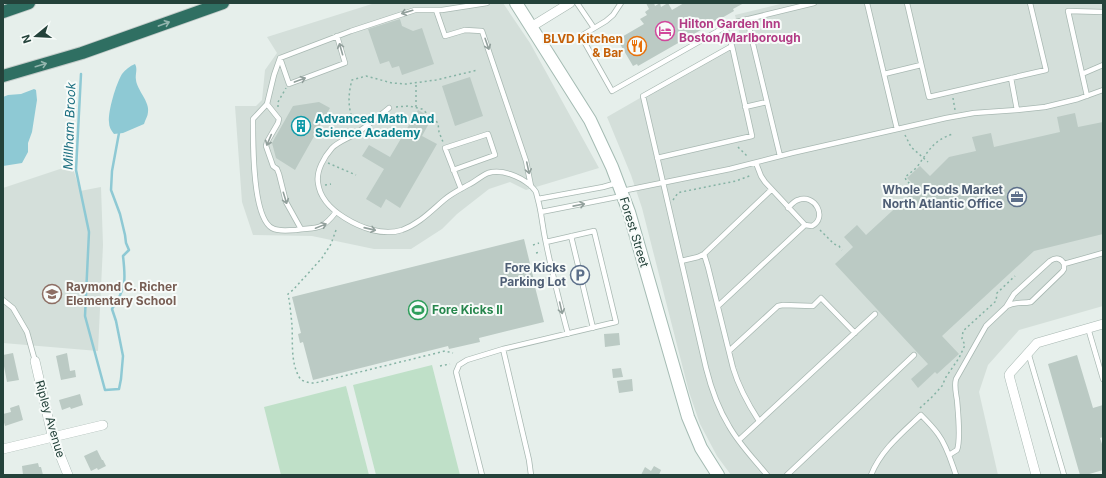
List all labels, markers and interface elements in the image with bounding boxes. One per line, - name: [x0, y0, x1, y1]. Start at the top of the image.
- one-way arrow: [401, 9, 414, 17]
- north arrow: [16, 16, 56, 56]
- place label: Hilton Garden Inn Boston/Marlborough: [679, 16, 801, 45]
- one-way arrow: [158, 20, 170, 28]
- hotel icon: Hilton Garden Inn Boston/Marlborough: [654, 20, 676, 42]
- place label: BLVD Kitchen & Bar: [543, 31, 623, 60]
- text: N: [19, 33, 34, 45]
- restaurant icon: BLVD Kitchen & Bar: [626, 35, 648, 57]
- one-way arrow: [484, 38, 491, 51]
- one-way arrow: [337, 43, 344, 56]
- one-way arrow: [34, 61, 47, 68]
- one-way arrow: [293, 76, 306, 83]
- water label: Millham Brook: [59, 81, 79, 170]
- place label: Advanced Math And Science Academy: [315, 111, 434, 140]
- building icon: Advanced Math And Science Academy: [290, 115, 312, 137]
- one-way arrow: [265, 134, 272, 146]
- one-way arrow: [524, 161, 532, 174]
- place label: Whole Foods Market North Atlantic Office: [882, 182, 1004, 211]
- office icon: Whole Foods Market North Atlantic Office: [1006, 186, 1028, 208]
- one-way arrow: [282, 191, 289, 204]
- street label: Forest Street: [617, 195, 652, 269]
- one-way arrow: [572, 200, 585, 208]
- one-way arrow: [314, 221, 326, 229]
- one-way arrow: [364, 225, 377, 233]
- place label: Fore Kicks Parking Lot: [500, 260, 567, 289]
- parking icon: Fore Kicks Parking Lot: [569, 264, 591, 286]
- place label: Raymond C. Richer Elementary School: [66, 279, 177, 308]
- school or university icon: Raymond C. Richer Elementary School: [41, 283, 63, 305]
- sports icon: Fore Kicks II: [407, 299, 429, 321]
- one-way arrow: [558, 301, 566, 314]
- place label: Fore Kicks II: [432, 302, 503, 317]
- street label: Ripley Avenue: [32, 378, 69, 459]

